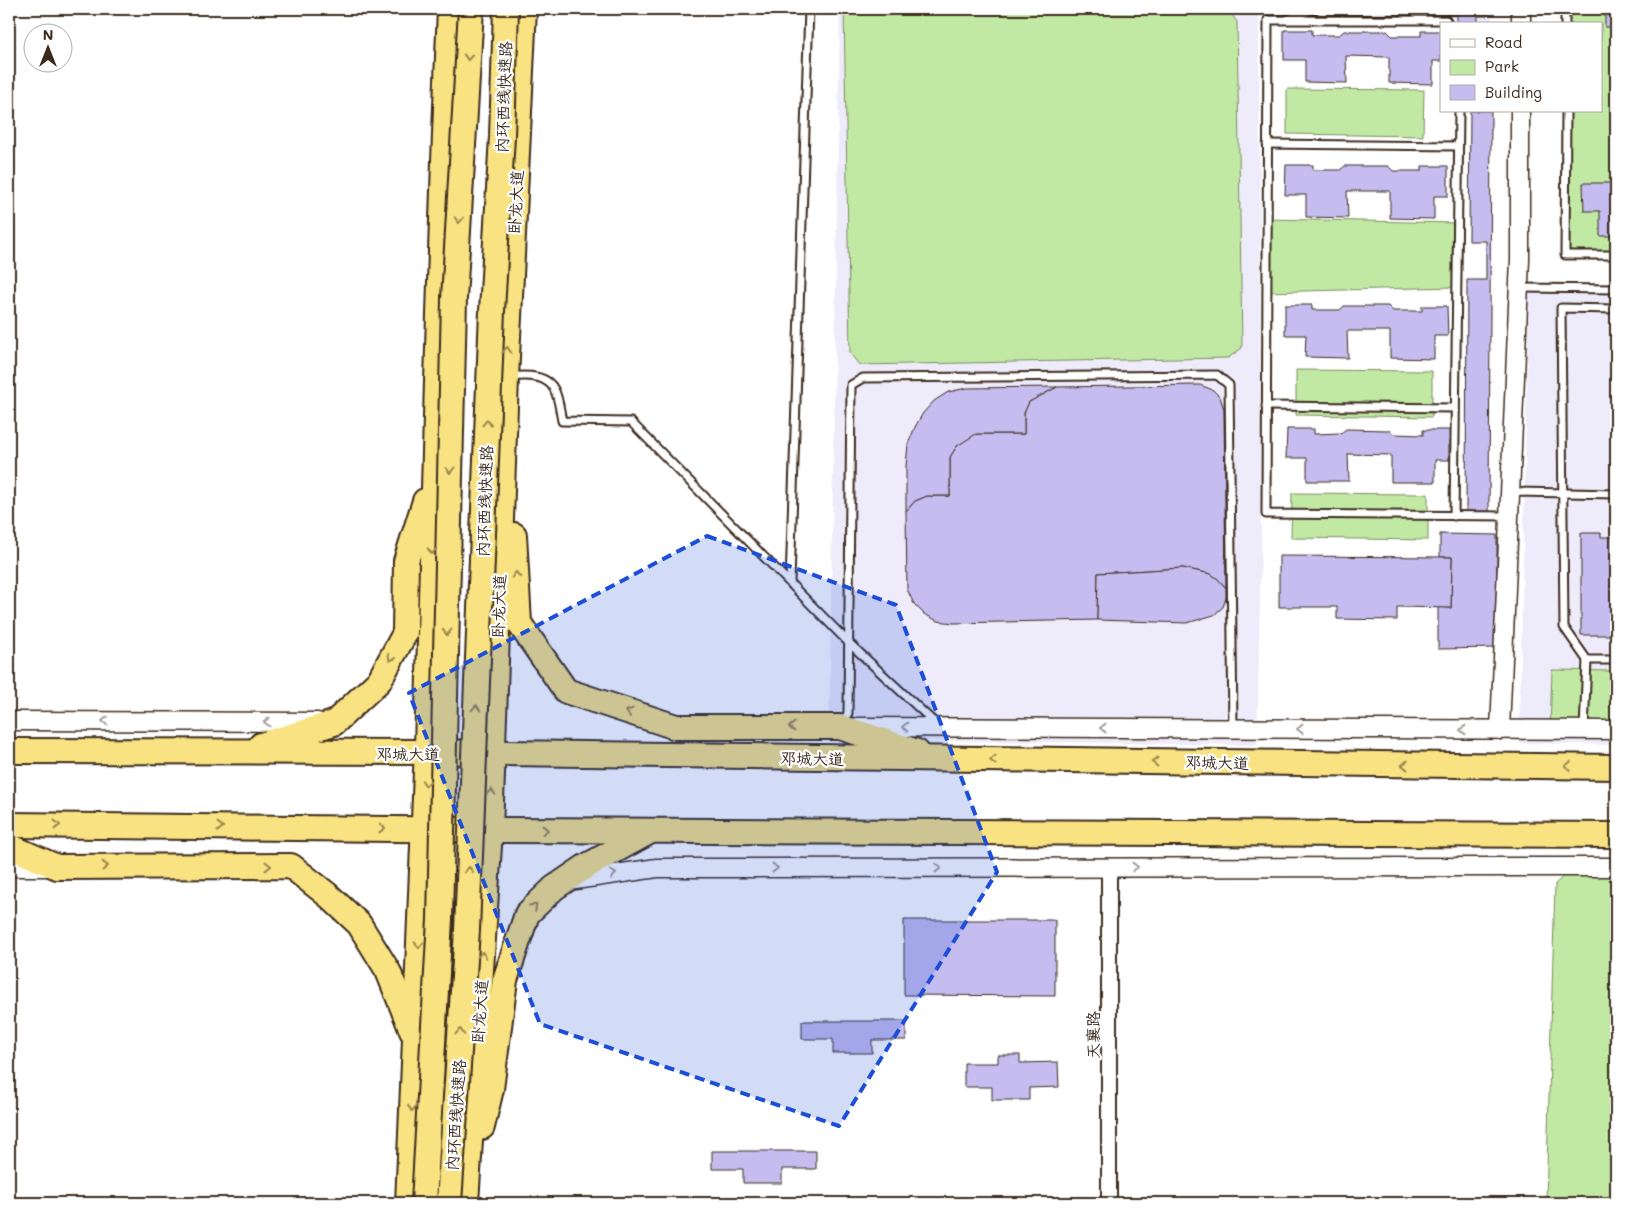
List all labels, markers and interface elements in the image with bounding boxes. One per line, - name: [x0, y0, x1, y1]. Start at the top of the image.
- north arrow: [22, 22, 72, 72]
- legend: [1440, 22, 1602, 112]
- text: N: [43, 25, 53, 44]
- text: Road: [1485, 32, 1522, 52]
- street label: 内环西线快速路: [491, 41, 515, 153]
- one-way arrow: [462, 54, 473, 62]
- text: Park: [1485, 56, 1519, 76]
- text: Building: [1485, 82, 1542, 102]
- street label: 卧龙大道: [503, 169, 527, 235]
- one-way arrow: [453, 216, 464, 224]
- one-way arrow: [502, 346, 513, 354]
- one-way arrow: [482, 419, 493, 427]
- street label: 内环西线快速路: [472, 445, 496, 557]
- one-way arrow: [445, 466, 456, 474]
- one-way arrow: [427, 547, 437, 555]
- one-way arrow: [511, 570, 522, 578]
- street label: 卧龙大道: [486, 574, 510, 638]
- one-way arrow: [442, 628, 452, 636]
- one-way arrow: [388, 653, 398, 662]
- one-way arrow: [471, 703, 481, 711]
- one-way arrow: [626, 707, 634, 717]
- one-way arrow: [101, 716, 108, 726]
- one-way arrow: [263, 717, 271, 727]
- one-way arrow: [787, 722, 795, 732]
- one-way arrow: [901, 722, 909, 733]
- one-way arrow: [1098, 723, 1106, 733]
- one-way arrow: [1296, 724, 1304, 734]
- one-way arrow: [1458, 725, 1466, 735]
- street label: 邓城大道: [376, 743, 440, 764]
- street label: 邓城大道: [780, 747, 844, 769]
- street label: 邓城大道: [1185, 751, 1249, 773]
- one-way arrow: [988, 755, 996, 765]
- one-way arrow: [1151, 757, 1158, 767]
- one-way arrow: [1401, 759, 1409, 770]
- one-way arrow: [1563, 761, 1571, 771]
- one-way arrow: [420, 779, 431, 787]
- one-way arrow: [486, 788, 497, 796]
- one-way arrow: [54, 820, 62, 830]
- one-way arrow: [216, 822, 224, 832]
- one-way arrow: [379, 823, 387, 833]
- one-way arrow: [542, 825, 549, 835]
- one-way arrow: [102, 861, 110, 871]
- one-way arrow: [264, 861, 272, 871]
- one-way arrow: [1132, 862, 1139, 872]
- one-way arrow: [772, 863, 779, 873]
- one-way arrow: [934, 863, 942, 873]
- one-way arrow: [464, 866, 475, 874]
- one-way arrow: [609, 869, 617, 880]
- one-way arrow: [528, 904, 537, 913]
- one-way arrow: [413, 942, 424, 950]
- one-way arrow: [477, 950, 488, 958]
- street label: 卧龙大道: [466, 978, 492, 1044]
- street label: 天襄路: [1082, 1011, 1103, 1059]
- one-way arrow: [455, 1028, 466, 1036]
- street label: 内环西线快速路: [441, 1058, 469, 1172]
- one-way arrow: [407, 1104, 417, 1112]

